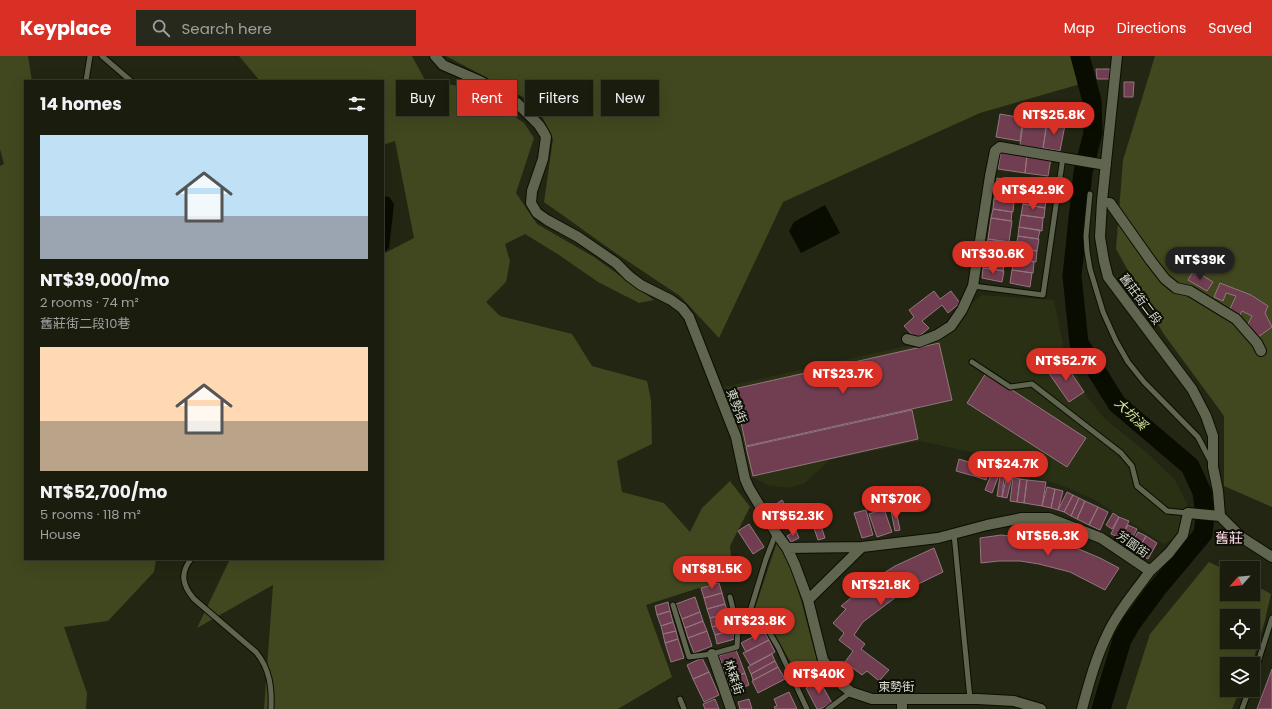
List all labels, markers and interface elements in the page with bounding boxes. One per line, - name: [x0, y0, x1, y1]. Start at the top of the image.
- search box: [136, 10, 416, 46]
- text: Keyplace: [20, 15, 112, 42]
- icon: search: [150, 17, 172, 39]
- text: Search here: [182, 18, 272, 39]
- text: Map: [1064, 18, 1095, 38]
- text: Directions: [1117, 18, 1186, 38]
- text: Saved: [1208, 18, 1252, 38]
- chip: Buy: [396, 80, 449, 116]
- chip: Rent: [457, 80, 517, 116]
- chip: Filters: [525, 80, 593, 116]
- chip: New: [601, 80, 659, 116]
- text: 14 homes: [40, 92, 122, 116]
- icon: filters: [346, 93, 368, 115]
- pin: NT$25.8K: [1013, 102, 1095, 136]
- text: NT$25.8K: [1022, 105, 1086, 124]
- icon: home: [168, 161, 240, 233]
- pin: NT$42.9K: [992, 177, 1074, 211]
- text: NT$42.9K: [1002, 180, 1064, 199]
- pin: NT$30.6K: [952, 241, 1034, 275]
- text: NT$30.6K: [961, 244, 1025, 263]
- pin: NT$39K: [1167, 247, 1233, 281]
- text: NT$39K: [1175, 250, 1225, 269]
- text: NT$39,000/mo: [40, 268, 169, 292]
- street label: 舊莊街二段: [1116, 270, 1166, 328]
- text: 2 rooms · 74 m²: [40, 293, 139, 312]
- text: 舊莊街二段10巷: [40, 314, 130, 333]
- pin: NT$52.7K: [1025, 348, 1107, 382]
- text: NT$52.7K: [1035, 351, 1097, 370]
- pin: NT$23.7K: [802, 361, 884, 395]
- text: NT$23.7K: [813, 364, 873, 383]
- icon: home: [168, 373, 240, 445]
- street label: 東勢街: [723, 386, 751, 426]
- water label: 大坑溪: [1110, 394, 1153, 436]
- pin: NT$24.7K: [967, 451, 1049, 485]
- text: NT$24.7K: [977, 454, 1039, 473]
- text: NT$52,700/mo: [40, 480, 167, 504]
- pin: NT$70K: [863, 486, 929, 520]
- text: NT$70K: [871, 489, 921, 508]
- pin: NT$52.3K: [752, 503, 834, 537]
- text: 5 rooms · 118 m²: [40, 505, 141, 524]
- text: NT$52.3K: [762, 506, 824, 525]
- pin: NT$56.3K: [1007, 523, 1089, 557]
- text: House: [40, 525, 80, 544]
- text: NT$56.3K: [1016, 526, 1080, 545]
- street label: 芳園街: [1113, 527, 1153, 561]
- district label: 舊莊: [1215, 528, 1243, 548]
- pin: NT$81.5K: [671, 556, 753, 590]
- text: NT$81.5K: [682, 559, 742, 578]
- north arrow: [1220, 561, 1260, 601]
- map controls: [1220, 561, 1260, 697]
- pin: NT$21.8K: [840, 572, 922, 606]
- text: NT$21.8K: [851, 575, 911, 594]
- pin: NT$23.8K: [714, 608, 796, 642]
- button: locate: [1220, 609, 1260, 649]
- text: NT$23.8K: [724, 611, 786, 630]
- street label: 林森街: [720, 657, 748, 697]
- button: layers: [1220, 657, 1260, 697]
- pin: NT$40K: [786, 661, 852, 695]
- text: NT$40K: [793, 664, 845, 683]
- street label: 東勢街: [878, 678, 914, 695]

